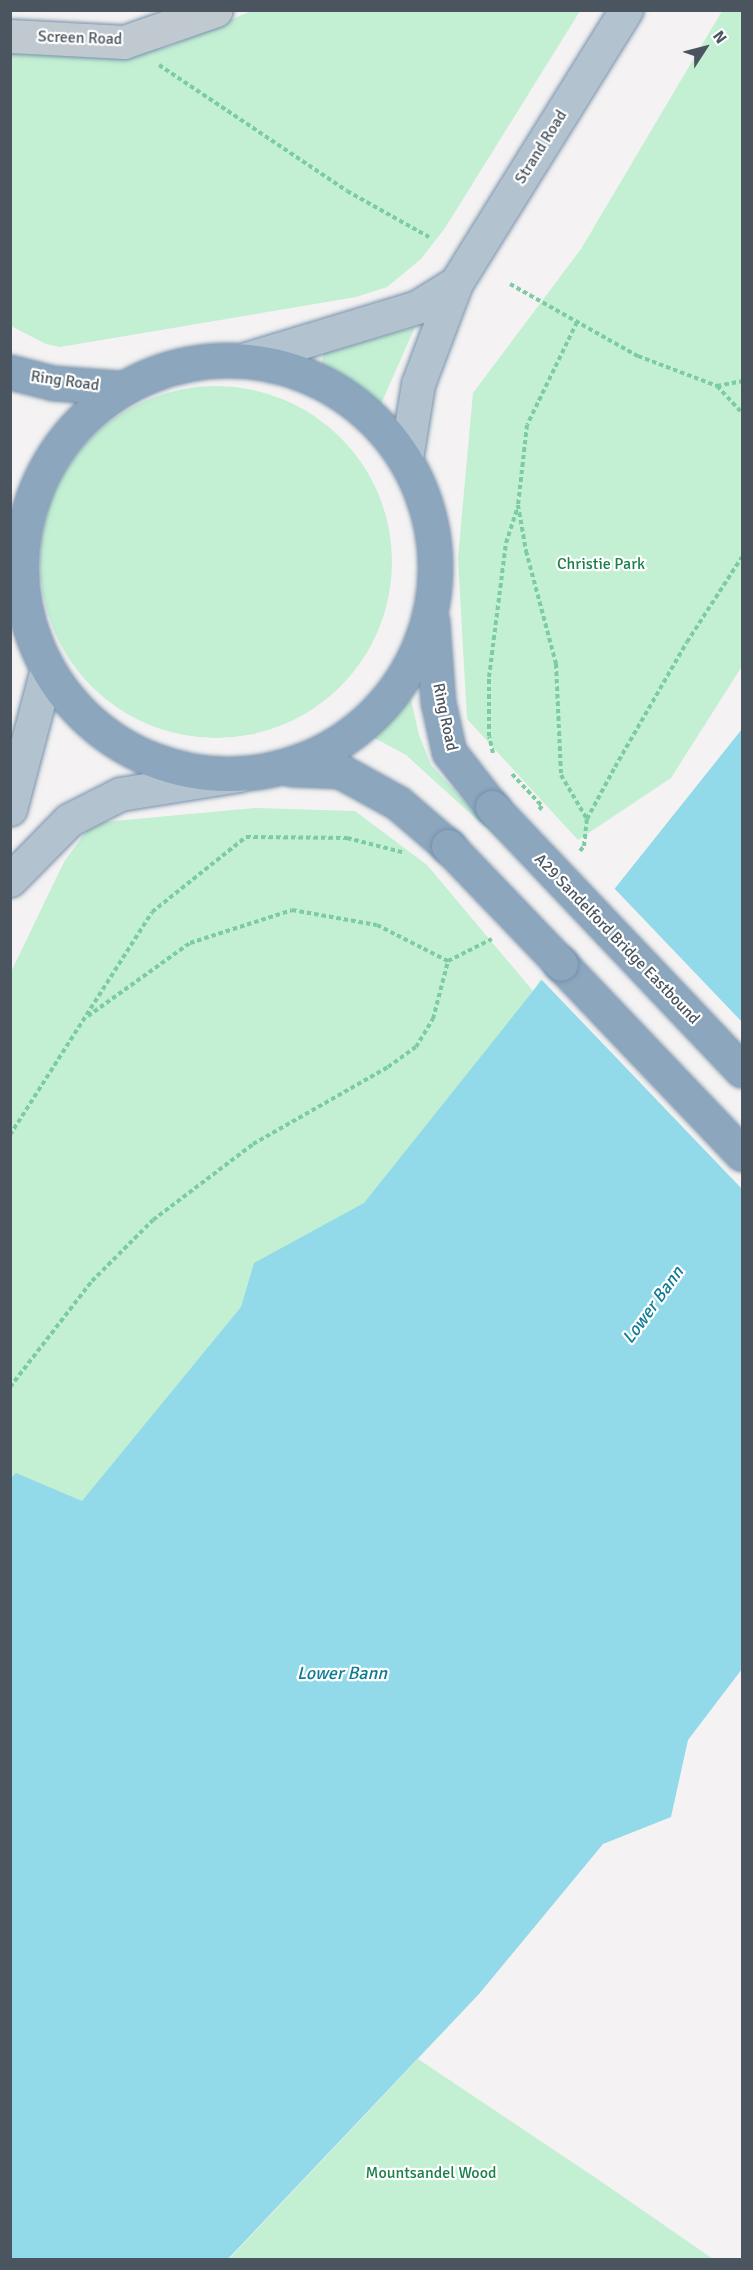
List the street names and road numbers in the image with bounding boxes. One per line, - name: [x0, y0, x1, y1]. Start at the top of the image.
- street label: Screen Road: [37, 27, 123, 49]
- street label: Strand Road: [511, 107, 571, 187]
- street label: Ring Road: [30, 367, 100, 395]
- street label: Ring Road: [428, 681, 462, 753]
- street label: A29 Sandelford Bridge Eastbound: [530, 850, 704, 1028]

